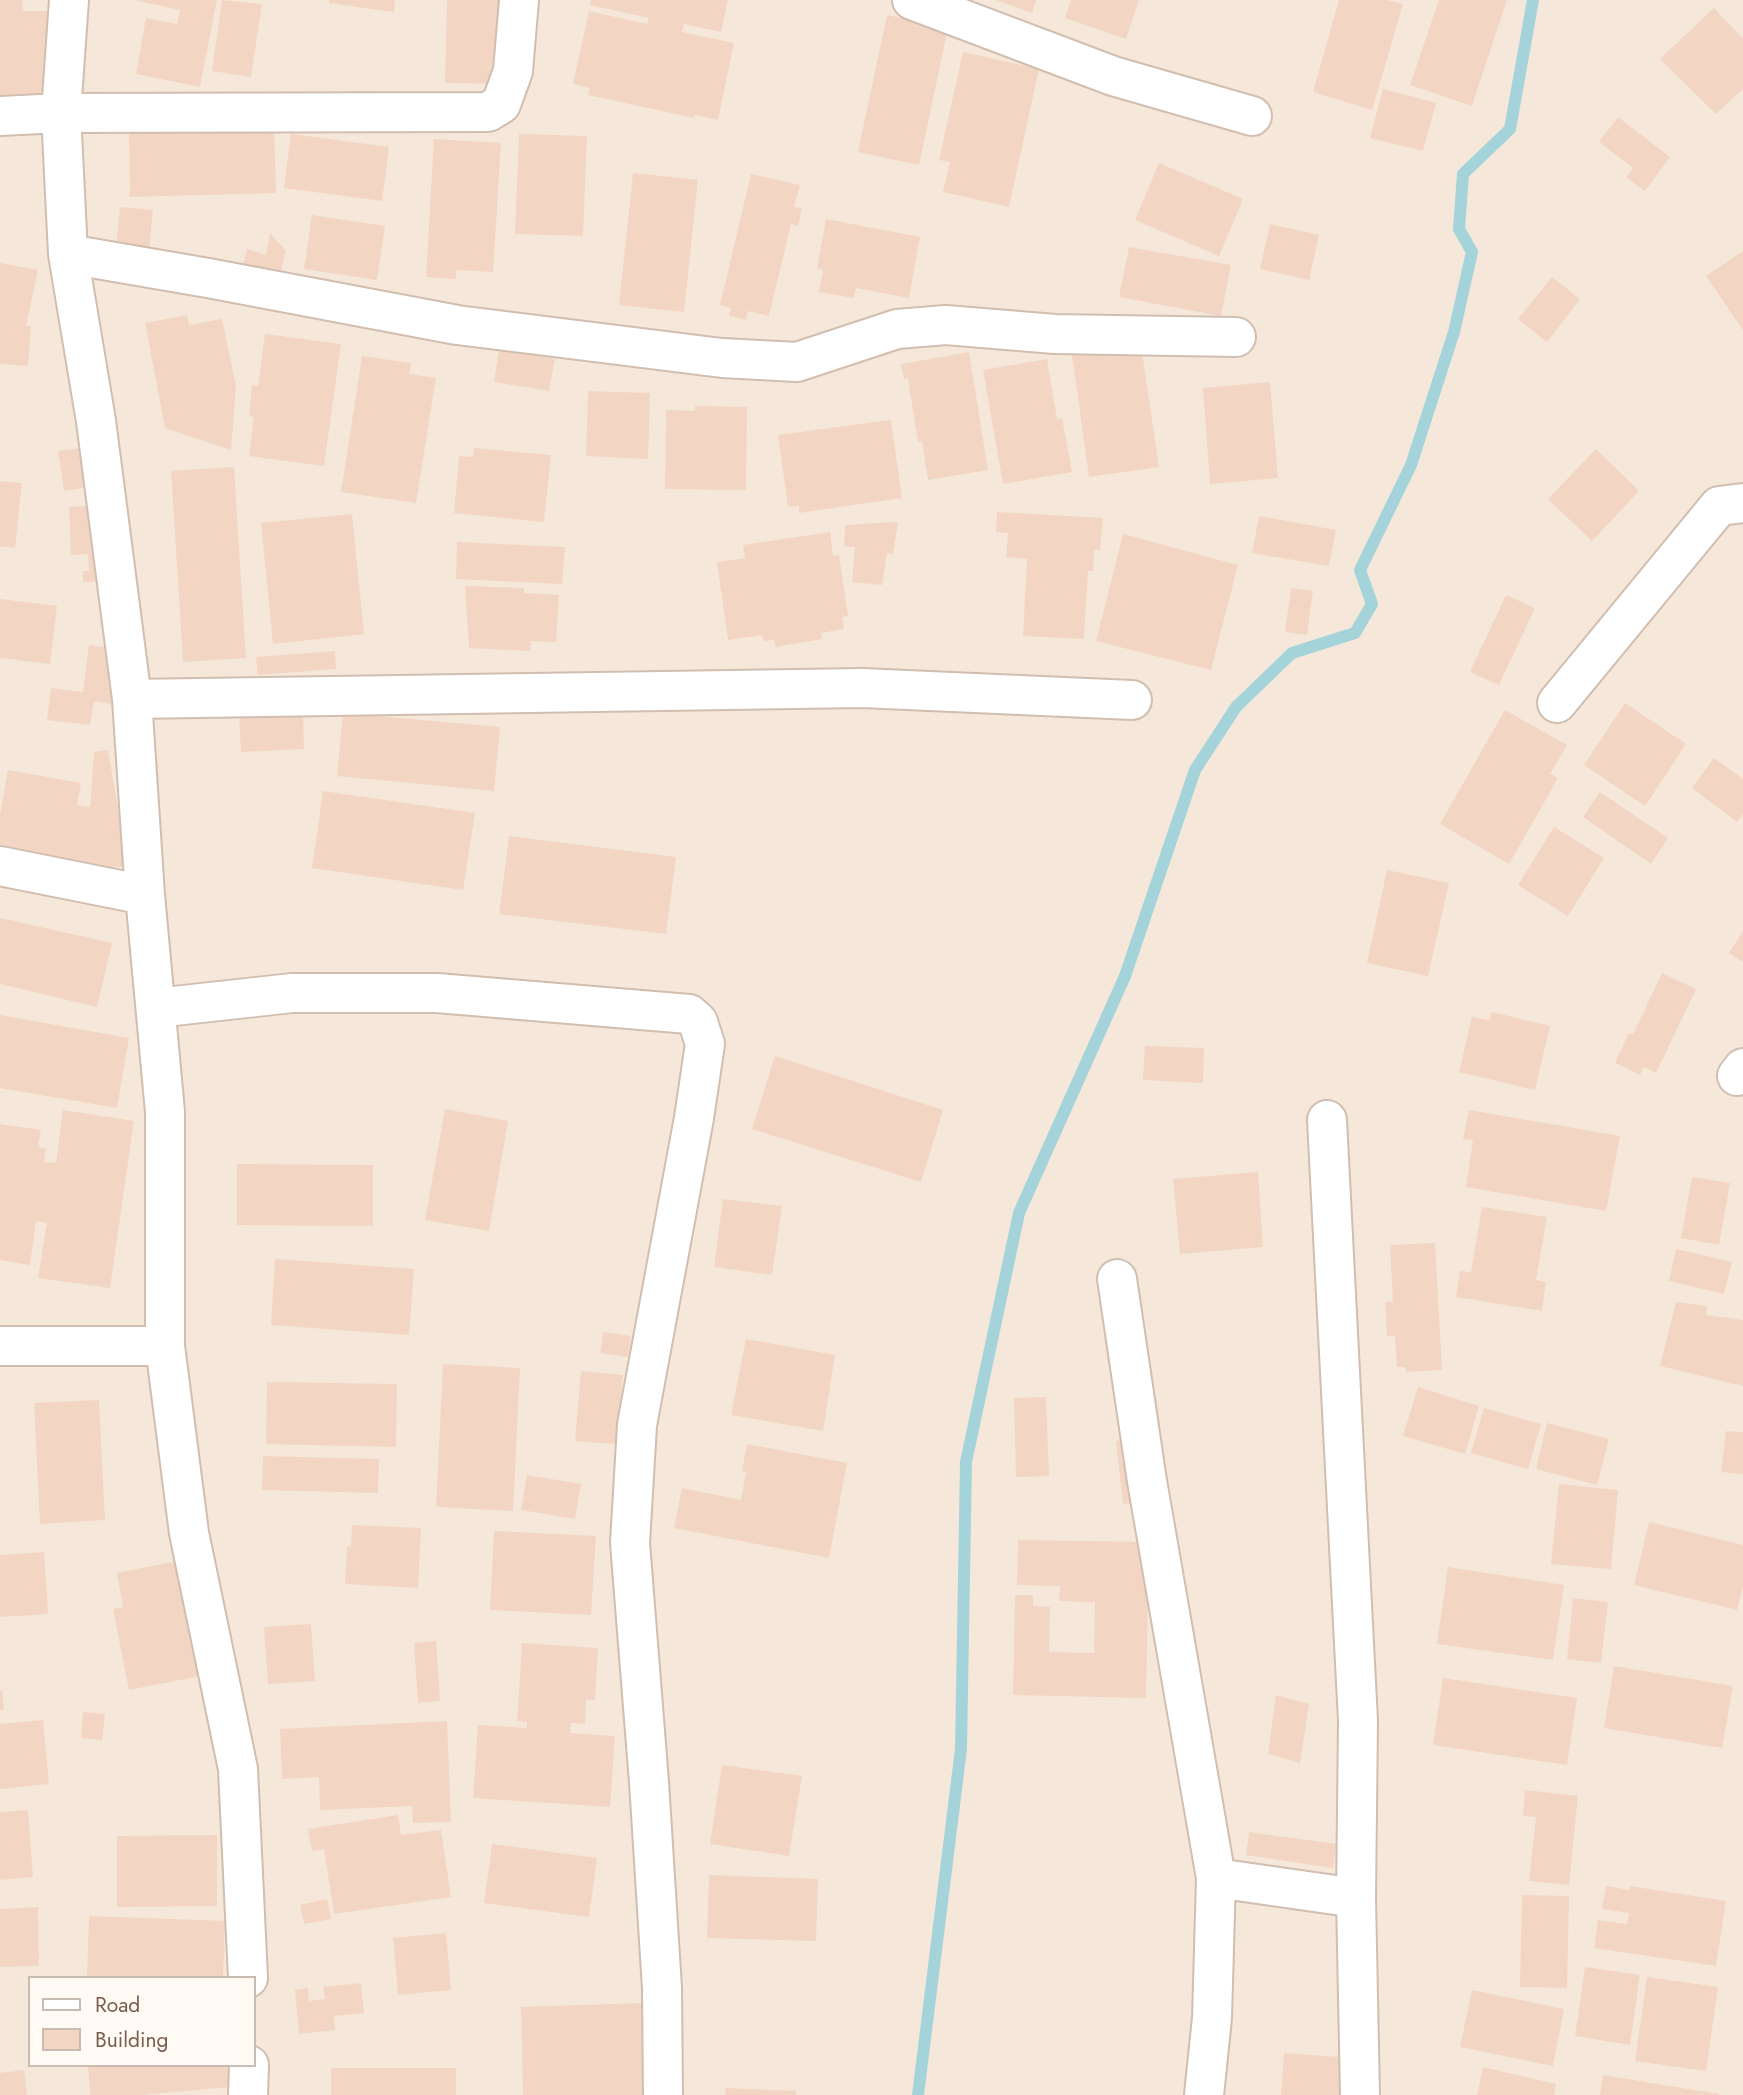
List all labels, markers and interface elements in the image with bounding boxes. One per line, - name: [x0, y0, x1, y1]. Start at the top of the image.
- legend: [28, 1976, 256, 2067]
- text: Road: [95, 1990, 140, 2020]
- text: Building: [95, 2025, 168, 2055]

